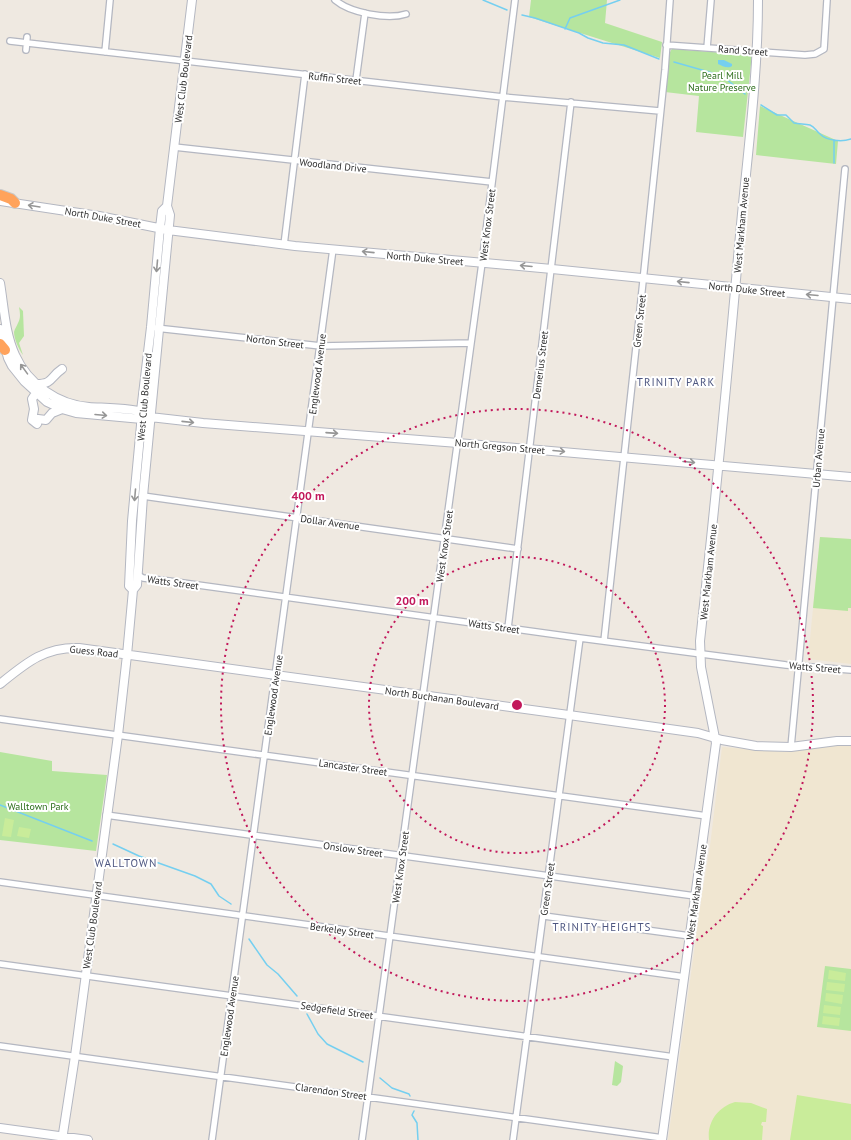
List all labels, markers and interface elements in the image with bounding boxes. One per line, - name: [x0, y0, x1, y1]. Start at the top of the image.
- street label: West Club Boulevard: [172, 34, 195, 124]
- street label: Rand Street: [718, 42, 769, 59]
- street label: Ruffin Street: [308, 69, 363, 88]
- park label: Pearl Mill Nature Preserve: [688, 69, 756, 94]
- street label: Woodland Drive: [299, 155, 367, 176]
- street label: West Markham Avenue: [731, 176, 752, 274]
- street label: West Knox Street: [477, 188, 498, 262]
- one-way arrow: [28, 202, 41, 210]
- street label: North Duke Street: [64, 204, 143, 231]
- one-way arrow: [362, 249, 375, 256]
- street label: North Duke Street: [386, 249, 465, 268]
- one-way arrow: [153, 259, 161, 272]
- one-way arrow: [520, 263, 533, 270]
- one-way arrow: [677, 279, 690, 286]
- street label: North Duke Street: [708, 279, 787, 300]
- one-way arrow: [806, 291, 819, 299]
- street label: Green Street: [630, 293, 649, 348]
- street label: Demerius Street: [530, 330, 551, 400]
- street label: Norton Street: [245, 332, 305, 352]
- street label: Englewood Avenue: [306, 333, 329, 415]
- street label: West Club Boulevard: [134, 353, 155, 442]
- one-way arrow: [20, 364, 28, 375]
- district label: TRINITY PARK: [637, 375, 715, 389]
- one-way arrow: [94, 412, 107, 419]
- one-way arrow: [181, 418, 194, 425]
- street label: Urban Avenue: [809, 428, 828, 488]
- one-way arrow: [325, 429, 338, 436]
- street label: North Gregson Street: [454, 436, 546, 457]
- one-way arrow: [552, 448, 565, 455]
- one-way arrow: [682, 459, 695, 466]
- one-way arrow: [131, 488, 138, 501]
- text: 400 m: [291, 488, 325, 503]
- street label: West Knox Street: [433, 509, 456, 583]
- street label: Dollar Avenue: [299, 512, 360, 533]
- street label: West Markham Avenue: [697, 523, 720, 621]
- street label: Watts Street: [146, 572, 200, 593]
- text: 200 m: [395, 593, 429, 608]
- street label: Watts Street: [467, 616, 521, 637]
- street label: Guess Road: [69, 642, 119, 661]
- street label: Englewood Avenue: [261, 654, 286, 736]
- street label: Watts Street: [788, 659, 842, 676]
- street label: North Buchanan Boulevard: [384, 684, 500, 713]
- centre of rings: [510, 698, 524, 712]
- street label: Lancaster Street: [318, 756, 389, 779]
- park label: Walltown Park: [7, 800, 69, 813]
- street label: West Knox Street: [389, 830, 412, 904]
- street label: Onslow Street: [322, 839, 384, 860]
- street label: West Markham Avenue: [683, 843, 710, 941]
- district label: WALLTOWN: [95, 856, 157, 870]
- street label: Green Street: [537, 861, 558, 916]
- street label: West Club Boulevard: [80, 880, 105, 970]
- street label: Berkeley Street: [309, 920, 375, 941]
- district label: TRINITY HEIGHTS: [553, 920, 651, 934]
- street label: Englewood Avenue: [217, 975, 242, 1057]
- street label: Sedgefield Street: [300, 999, 375, 1022]
- street label: Clarendon Street: [294, 1080, 368, 1103]

